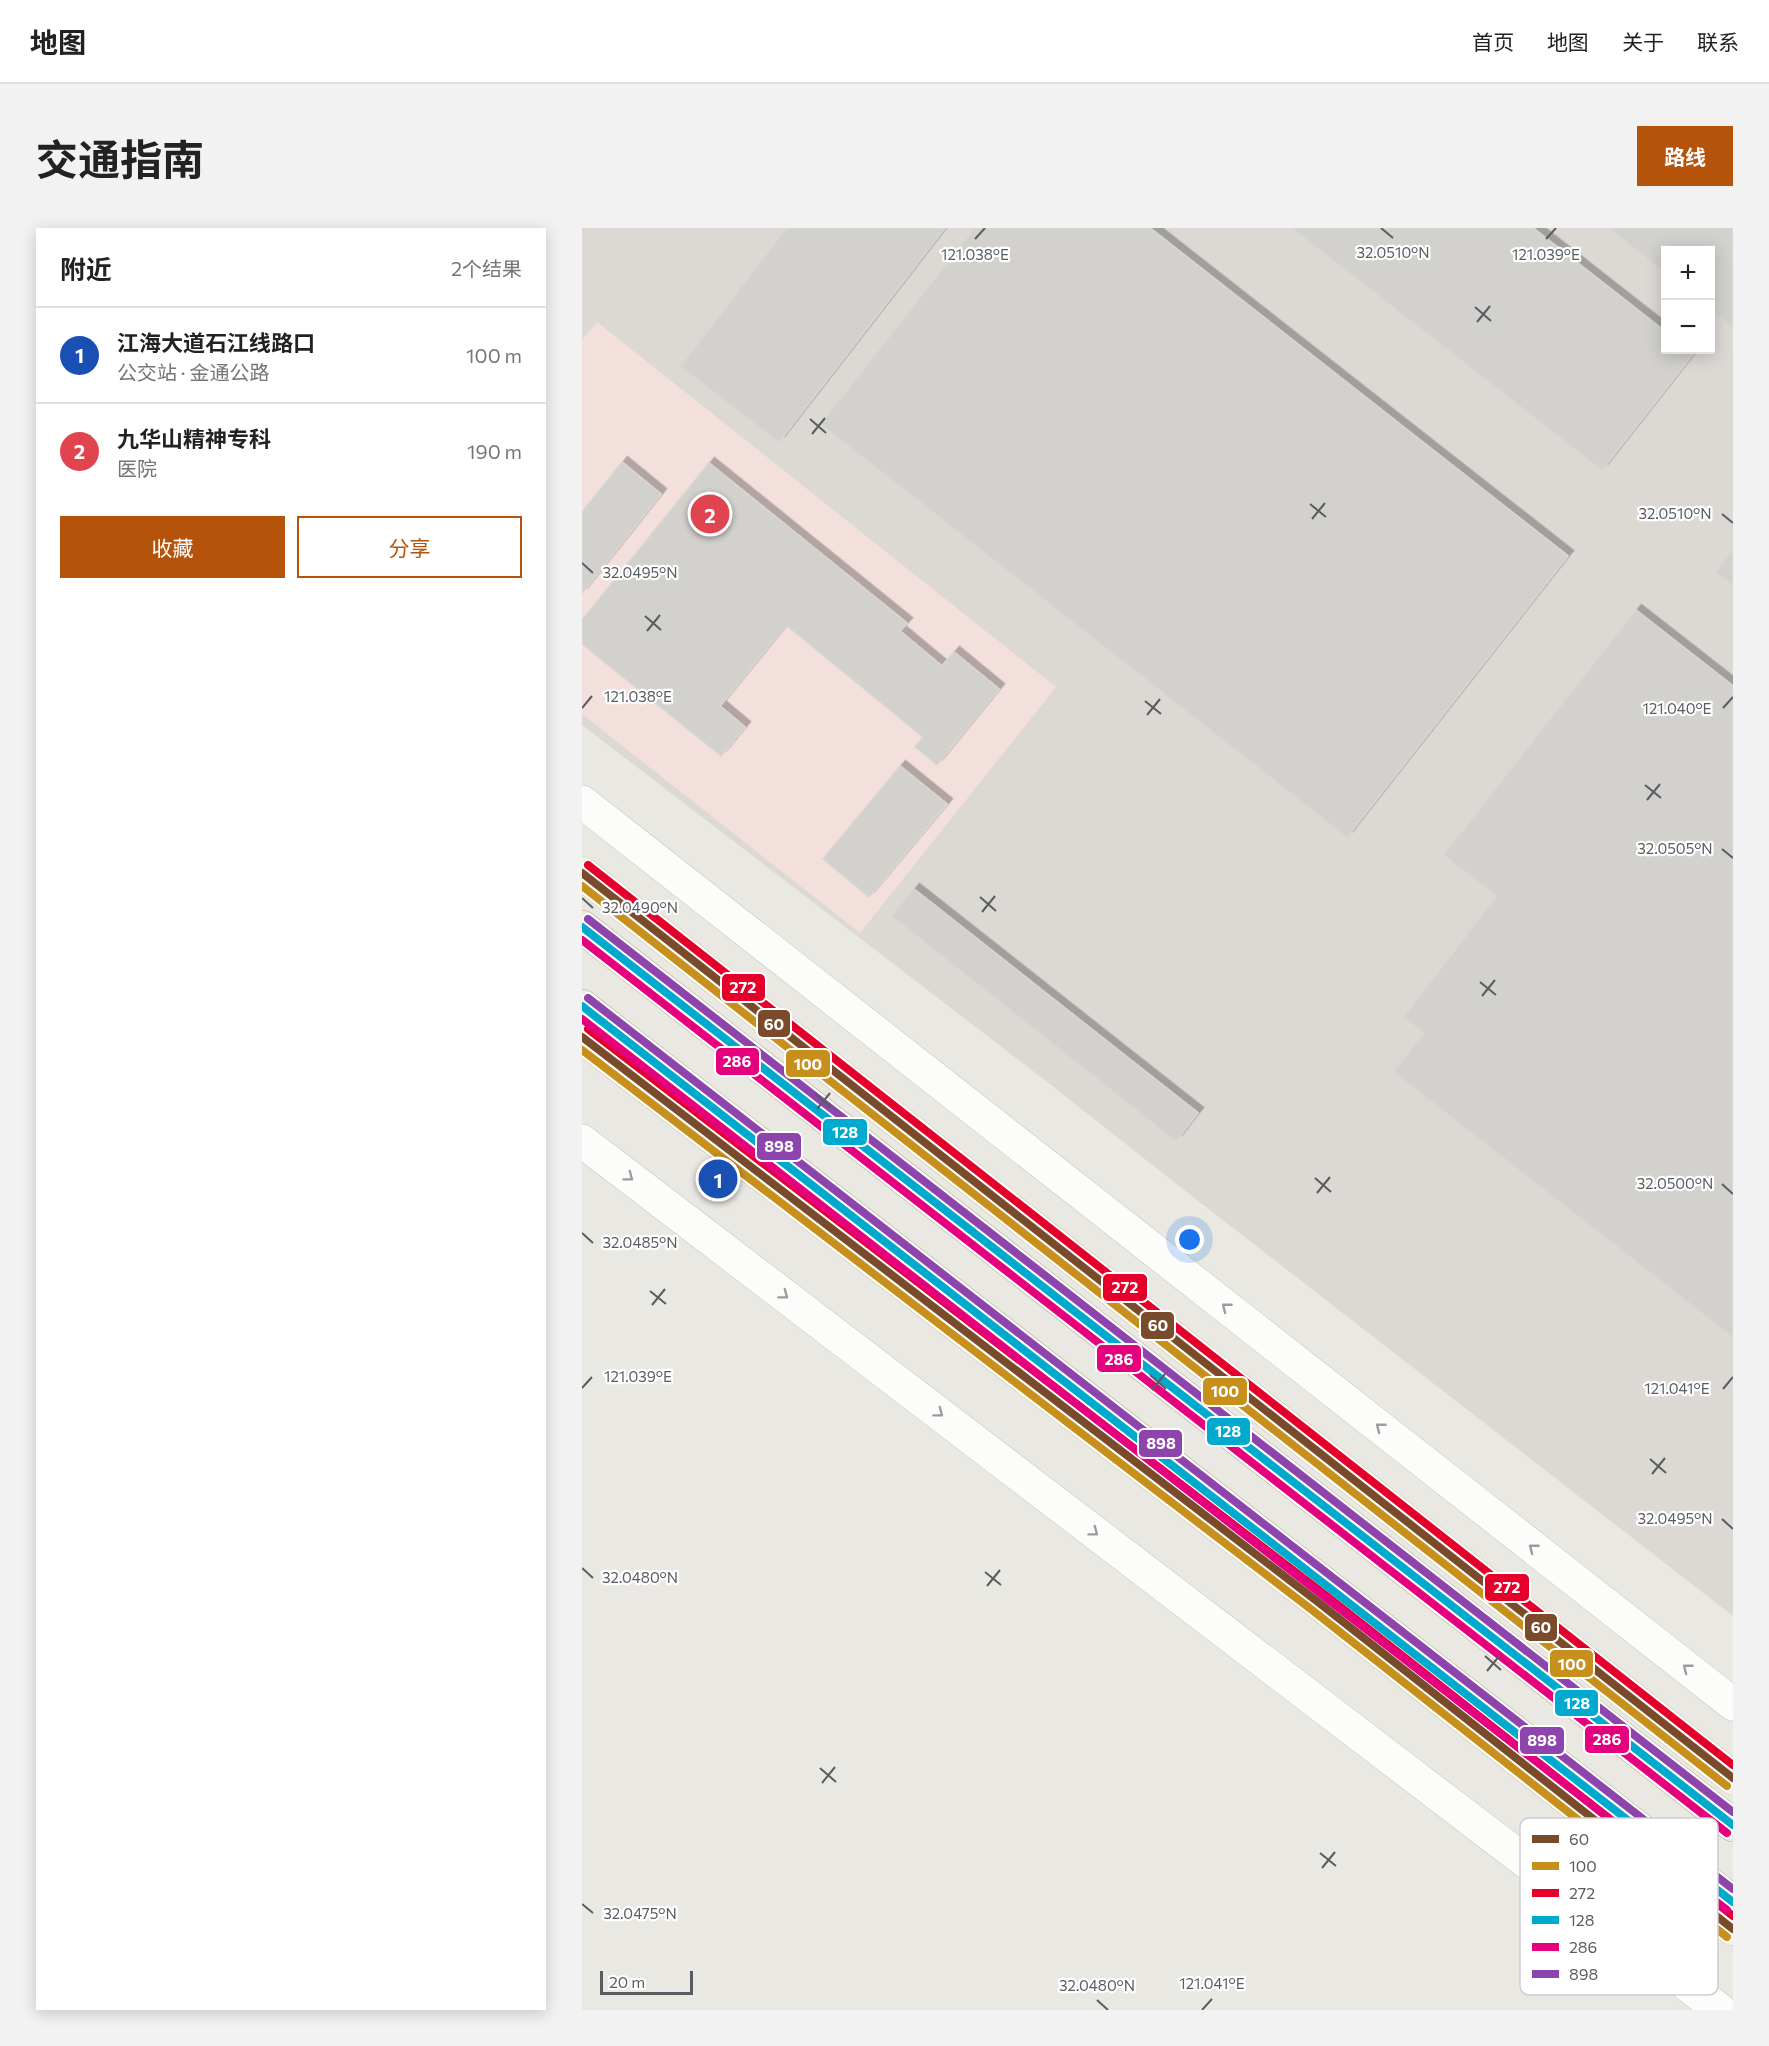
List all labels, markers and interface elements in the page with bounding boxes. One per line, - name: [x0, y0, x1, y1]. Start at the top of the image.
- text: 地图: [30, 25, 86, 59]
- text: 首页: [1472, 29, 1514, 54]
- text: 地图: [1547, 29, 1589, 54]
- text: 关于: [1622, 29, 1664, 54]
- text: 联系: [1697, 29, 1739, 54]
- button: 路线: [1637, 126, 1733, 186]
- text: 交通指南: [36, 132, 204, 184]
- text: 32.0510°N: [1356, 243, 1430, 261]
- text: 121.038°E: [941, 245, 1009, 263]
- text: 121.039°E: [1512, 245, 1580, 263]
- map controls: [1661, 246, 1715, 354]
- button: +: [1661, 246, 1715, 300]
- text: 附近: [60, 253, 112, 284]
- text: 2个结果: [451, 256, 522, 280]
- button: −: [1661, 300, 1715, 354]
- text: 江海大道石江线路口: [117, 329, 315, 356]
- text: 1: [75, 343, 84, 367]
- text: 100 m: [466, 343, 522, 367]
- text: 公交站 · 金通公路: [117, 360, 269, 384]
- text: 九华山精神专科: [117, 425, 271, 452]
- text: 2: [74, 439, 85, 463]
- text: 190 m: [467, 439, 522, 463]
- text: 医院: [117, 456, 157, 480]
- pin: 2: [690, 492, 730, 536]
- text: 32.0510°N: [1638, 504, 1712, 522]
- button: 收藏: [60, 516, 285, 578]
- button: 分享: [297, 516, 522, 578]
- text: 32.0495°N: [602, 563, 678, 581]
- text: 121.038°E: [604, 687, 672, 705]
- text: 121.040°E: [1643, 699, 1712, 717]
- text: 32.0505°N: [1637, 839, 1713, 857]
- text: 32.0490°N: [602, 898, 678, 916]
- line badge: 272: [721, 973, 766, 1002]
- text: 272: [730, 977, 756, 996]
- line badge: 60: [757, 1009, 791, 1038]
- text: 60: [764, 1014, 784, 1033]
- line badge: 286: [715, 1047, 760, 1076]
- line badge: 100: [785, 1049, 831, 1078]
- text: 286: [723, 1051, 752, 1070]
- text: 100: [794, 1054, 822, 1073]
- line badge: 128: [822, 1118, 868, 1146]
- text: 128: [832, 1122, 858, 1141]
- line badge: 898: [756, 1132, 802, 1161]
- text: 898: [764, 1136, 794, 1155]
- pin: 1: [698, 1156, 738, 1202]
- one-way arrow: [622, 1169, 633, 1180]
- text: 32.0500°N: [1637, 1174, 1713, 1192]
- your location: [1175, 1225, 1204, 1254]
- text: 32.0485°N: [602, 1233, 678, 1251]
- line badge: 272: [1102, 1273, 1148, 1302]
- text: 272: [1112, 1277, 1138, 1296]
- one-way arrow: [777, 1288, 788, 1299]
- one-way arrow: [1222, 1304, 1233, 1315]
- line badge: 60: [1140, 1311, 1175, 1340]
- text: 60: [1148, 1315, 1168, 1334]
- line badge: 286: [1096, 1344, 1142, 1373]
- text: 286: [1105, 1349, 1134, 1368]
- text: 121.039°E: [604, 1367, 672, 1385]
- line badge: 100: [1202, 1377, 1248, 1406]
- text: 121.041°E: [1644, 1379, 1710, 1397]
- text: 100: [1211, 1381, 1239, 1400]
- one-way arrow: [932, 1406, 943, 1417]
- line badge: 128: [1206, 1417, 1251, 1446]
- text: 128: [1215, 1421, 1241, 1440]
- one-way arrow: [1376, 1424, 1387, 1435]
- line badge: 898: [1138, 1429, 1183, 1458]
- text: 898: [1146, 1433, 1176, 1452]
- text: 32.0495°N: [1637, 1509, 1713, 1527]
- one-way arrow: [1087, 1524, 1098, 1535]
- one-way arrow: [1529, 1544, 1540, 1555]
- text: 32.0480°N: [602, 1568, 678, 1586]
- line badge: 272: [1484, 1573, 1530, 1602]
- text: 272: [1494, 1577, 1520, 1596]
- line badge: 60: [1524, 1613, 1558, 1642]
- text: 60: [1531, 1617, 1551, 1636]
- line badge: 100: [1549, 1649, 1594, 1678]
- text: 100: [1558, 1654, 1586, 1673]
- one-way arrow: [1683, 1664, 1694, 1675]
- line badge: 128: [1554, 1689, 1599, 1717]
- text: 128: [1564, 1693, 1590, 1712]
- line badge: 286: [1584, 1725, 1630, 1754]
- line badge: 898: [1519, 1726, 1565, 1755]
- text: 286: [1593, 1729, 1622, 1748]
- text: 898: [1527, 1730, 1557, 1749]
- legend: [1520, 1818, 1718, 1995]
- text: 60: [1569, 1829, 1589, 1848]
- text: 100: [1569, 1856, 1597, 1875]
- text: 272: [1569, 1883, 1595, 1902]
- text: 32.0475°N: [603, 1904, 677, 1922]
- text: 128: [1569, 1910, 1594, 1929]
- text: 286: [1569, 1937, 1597, 1956]
- text: 898: [1569, 1964, 1598, 1983]
- scale bar: [600, 1968, 693, 1996]
- text: 20 m: [609, 1972, 645, 1991]
- text: 121.041°E: [1179, 1974, 1245, 1992]
- text: 32.0480°N: [1059, 1976, 1135, 1994]

